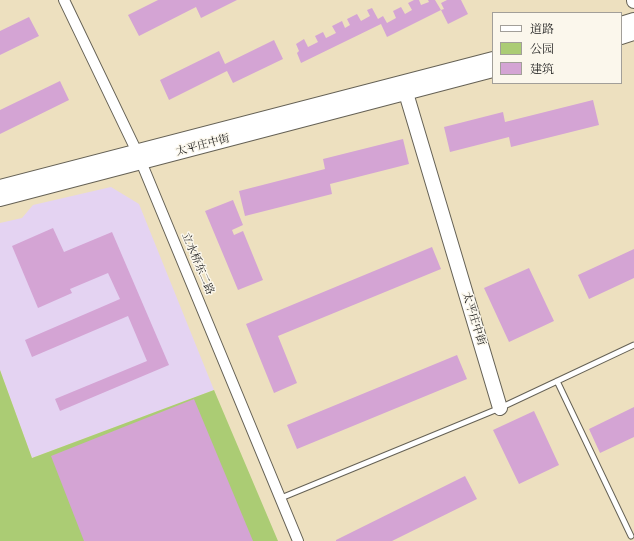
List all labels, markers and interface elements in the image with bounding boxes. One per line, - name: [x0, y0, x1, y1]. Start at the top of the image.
- legend: [492, 12, 622, 84]
- text: 道路: [530, 22, 554, 37]
- text: 公园: [530, 42, 554, 57]
- text: 建筑: [530, 62, 554, 77]
- street label: 太平庄中街: [175, 133, 231, 159]
- street label: 立水桥东二路: [178, 231, 216, 297]
- street label: 太平庄中街: [459, 291, 487, 347]

